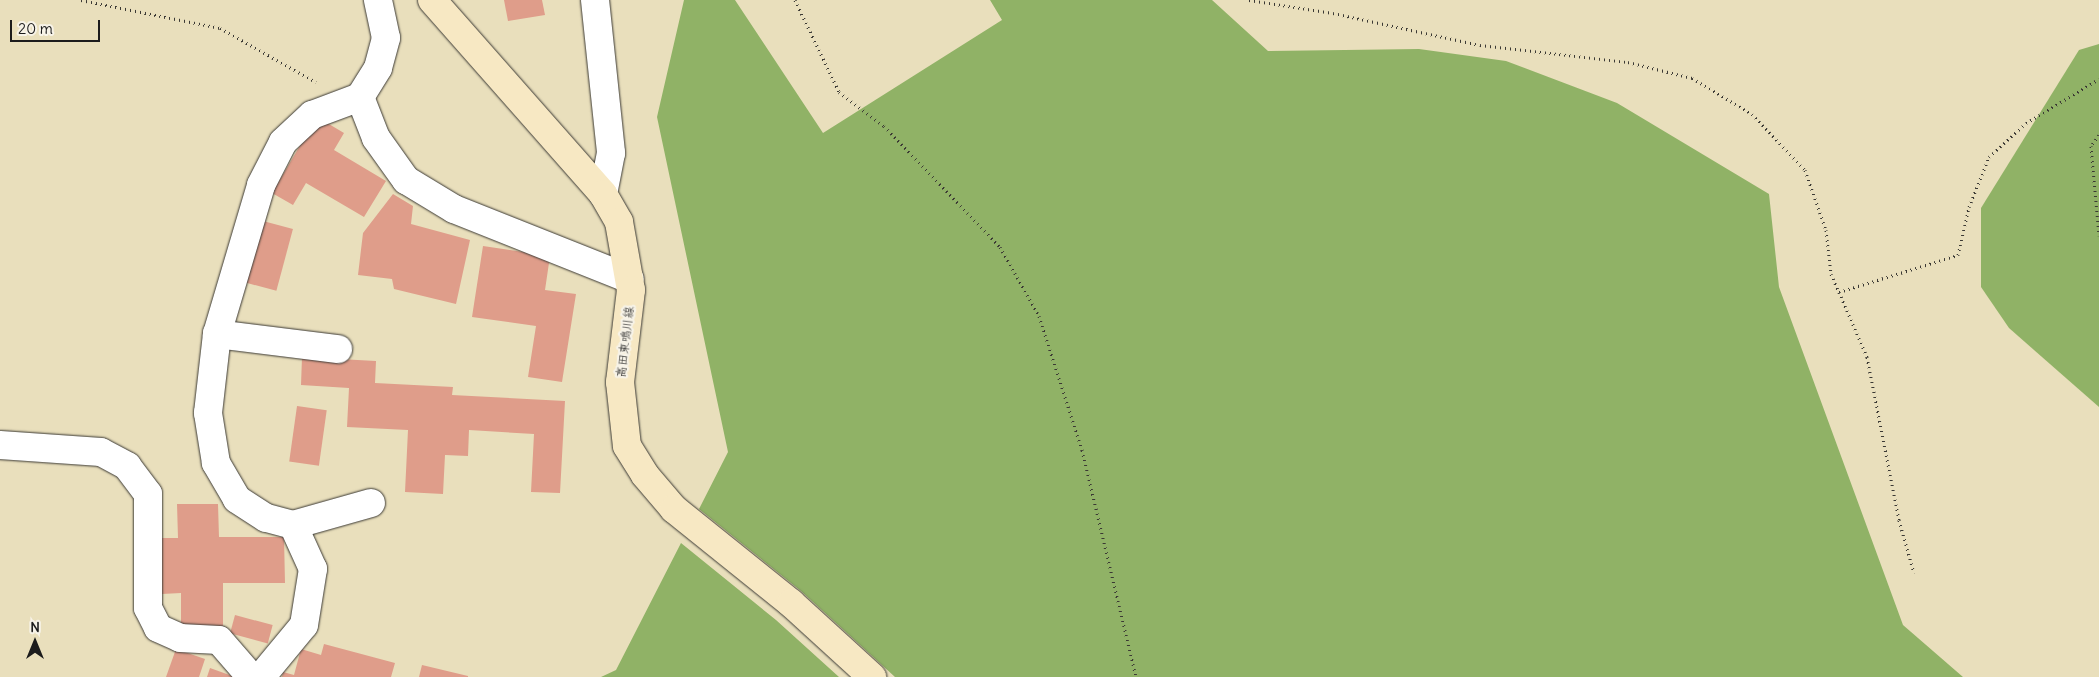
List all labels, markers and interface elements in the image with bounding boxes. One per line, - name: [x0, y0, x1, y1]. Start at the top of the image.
- scale bar: [12, 10, 102, 42]
- text: 20 m: [18, 19, 53, 38]
- street label: 高田東鳴川線: [613, 305, 637, 379]
- north arrow: [10, 617, 60, 667]
- text: N: [30, 618, 40, 636]

